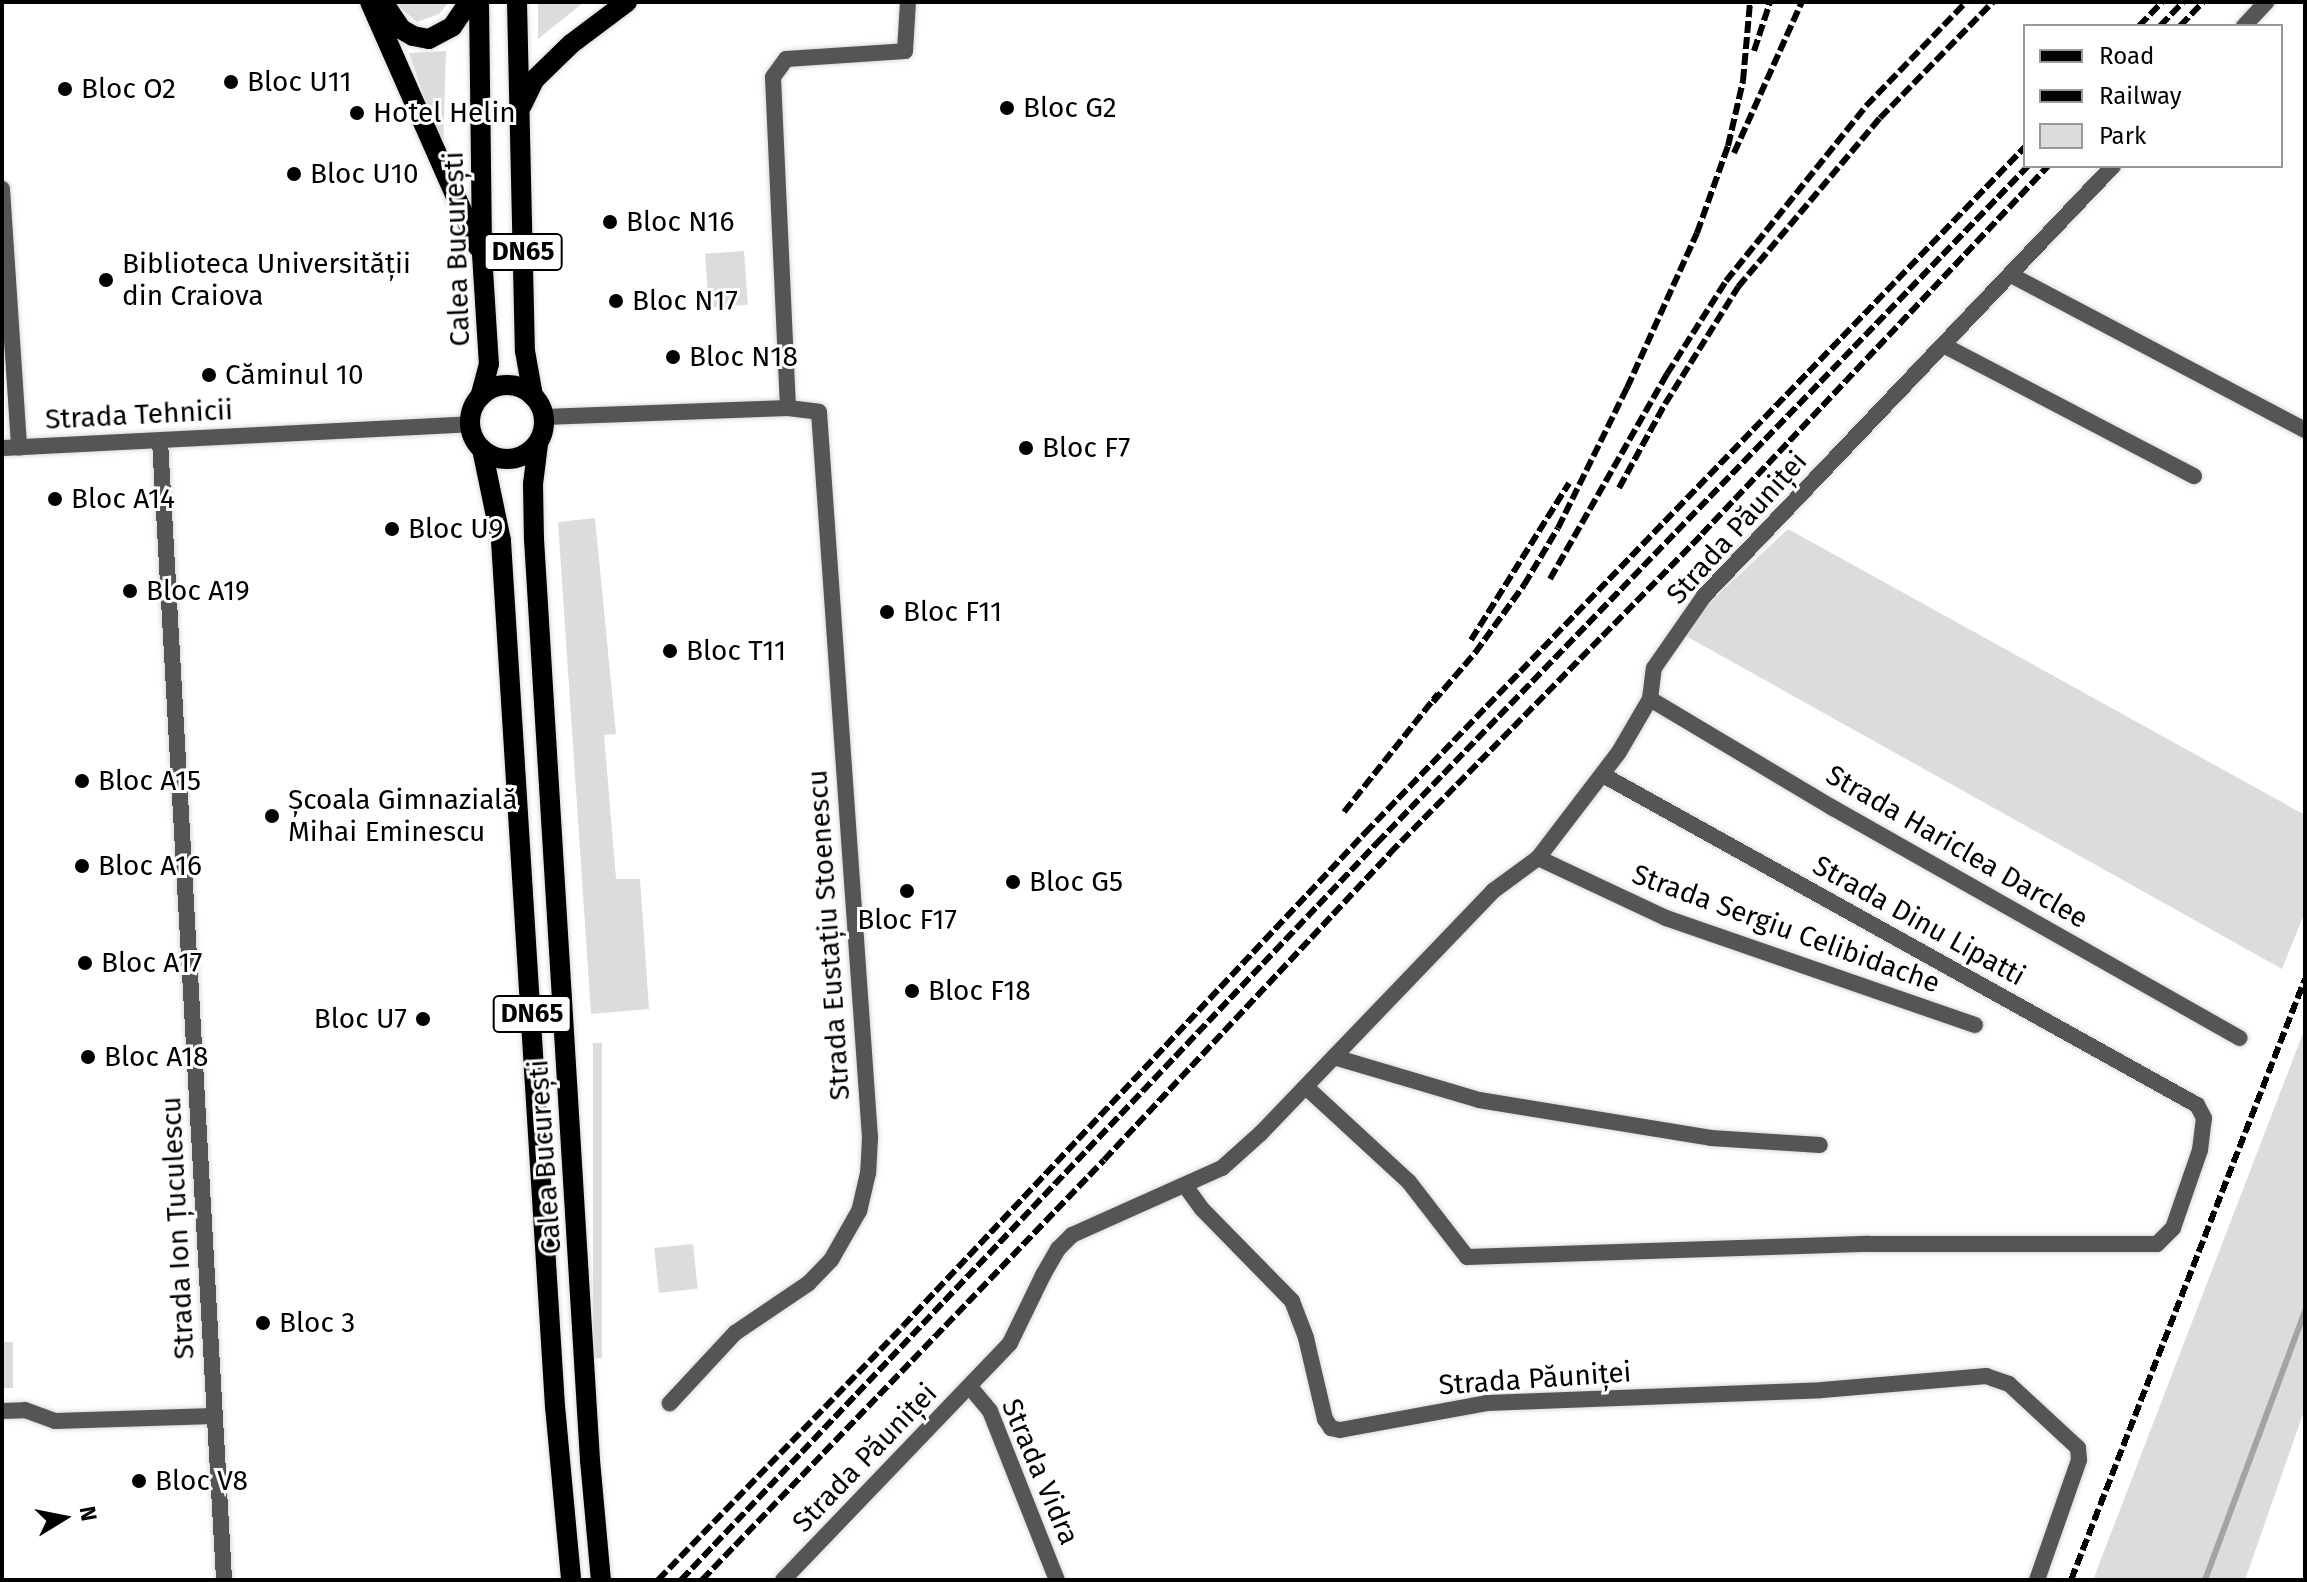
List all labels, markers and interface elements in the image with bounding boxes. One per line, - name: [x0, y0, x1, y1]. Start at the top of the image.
- legend: [2023, 24, 2283, 168]
- text: Road: [2099, 42, 2154, 70]
- place label: Bloc U11: [247, 65, 352, 99]
- place label: Bloc O2: [81, 72, 176, 106]
- marker: Bloc U11: [222, 73, 240, 91]
- marker: Bloc O2: [56, 80, 74, 98]
- text: Railway: [2099, 82, 2182, 110]
- place label: Bloc G2: [1023, 91, 1116, 125]
- place label: Hotel Helin: [373, 96, 516, 130]
- marker: Bloc G2: [998, 99, 1016, 117]
- marker: Hotel Helin: [348, 104, 366, 122]
- text: Park: [2099, 122, 2146, 150]
- street label: Calea București: [437, 151, 477, 347]
- place label: Bloc U10: [310, 157, 419, 191]
- marker: Bloc U10: [285, 165, 303, 183]
- place label: Bloc N16: [626, 205, 734, 239]
- marker: Bloc N16: [601, 213, 619, 231]
- road number: DN65: [483, 230, 563, 274]
- place label: Biblioteca Universității din Craiova: [122, 247, 411, 313]
- marker: Biblioteca Universității din Craiova: [97, 271, 115, 289]
- place label: Bloc N17: [632, 284, 738, 318]
- marker: Bloc N17: [607, 292, 625, 310]
- place label: Bloc N18: [689, 340, 798, 374]
- marker: Bloc N18: [664, 348, 682, 366]
- place label: Căminul 10: [225, 358, 364, 392]
- marker: Căminul 10: [200, 366, 218, 384]
- street label: Strada Tehnicii: [44, 393, 234, 437]
- place label: Bloc F7: [1042, 431, 1130, 465]
- marker: Bloc F7: [1017, 439, 1035, 457]
- street label: Strada Păuniței: [1660, 445, 1814, 611]
- place label: Bloc A14: [71, 482, 175, 516]
- marker: Bloc A14: [46, 490, 64, 508]
- place label: Bloc U9: [408, 512, 503, 546]
- marker: Bloc U9: [383, 520, 401, 538]
- place label: Bloc A19: [146, 574, 250, 608]
- marker: Bloc A19: [121, 582, 139, 600]
- place label: Bloc F11: [903, 595, 1002, 629]
- marker: Bloc F11: [878, 603, 896, 621]
- place label: Bloc T11: [686, 634, 786, 668]
- marker: Bloc T11: [661, 642, 679, 660]
- street label: Strada Hariclea Darclee: [1820, 758, 2094, 936]
- place label: Bloc A15: [98, 764, 201, 798]
- street label: Strada Eustațiu Stoenescu: [801, 769, 857, 1101]
- marker: Bloc A15: [73, 772, 91, 790]
- place label: Școala Gimnazială Mihai Eminescu: [288, 783, 517, 849]
- marker: Școala Gimnazială Mihai Eminescu: [263, 807, 281, 825]
- place label: Bloc A16: [98, 849, 202, 883]
- street label: Strada Dinu Lipatti: [1807, 849, 2031, 993]
- marker: Bloc A16: [73, 857, 91, 875]
- street label: Strada Sergiu Celibidache: [1628, 858, 1944, 1000]
- place label: Bloc G5: [1029, 865, 1123, 899]
- marker: Bloc G5: [1004, 873, 1022, 891]
- marker: Bloc F17: [898, 882, 916, 900]
- place label: Bloc F17: [857, 903, 957, 937]
- place label: Bloc A17: [101, 946, 202, 980]
- marker: Bloc A17: [76, 954, 94, 972]
- place label: Bloc F18: [928, 974, 1031, 1008]
- marker: Bloc F18: [903, 982, 921, 1000]
- road number: DN65: [492, 992, 572, 1036]
- place label: Bloc U7: [314, 1002, 407, 1036]
- marker: Bloc U7: [414, 1010, 432, 1028]
- place label: Bloc A18: [104, 1040, 208, 1074]
- marker: Bloc A18: [79, 1048, 97, 1066]
- street label: Calea București: [521, 1059, 569, 1255]
- street label: Strada Ion Țuculescu: [154, 1096, 202, 1360]
- place label: Bloc 3: [279, 1306, 355, 1340]
- marker: Bloc 3: [254, 1314, 272, 1332]
- street label: Strada Păuniței: [1437, 1356, 1633, 1402]
- street label: Strada Păuniței: [786, 1377, 944, 1539]
- street label: Strada Vidra: [994, 1394, 1086, 1550]
- place label: Bloc V8: [155, 1464, 248, 1498]
- marker: Bloc V8: [130, 1472, 148, 1490]
- north arrow: [24, 1478, 104, 1558]
- text: N: [74, 1504, 103, 1523]

